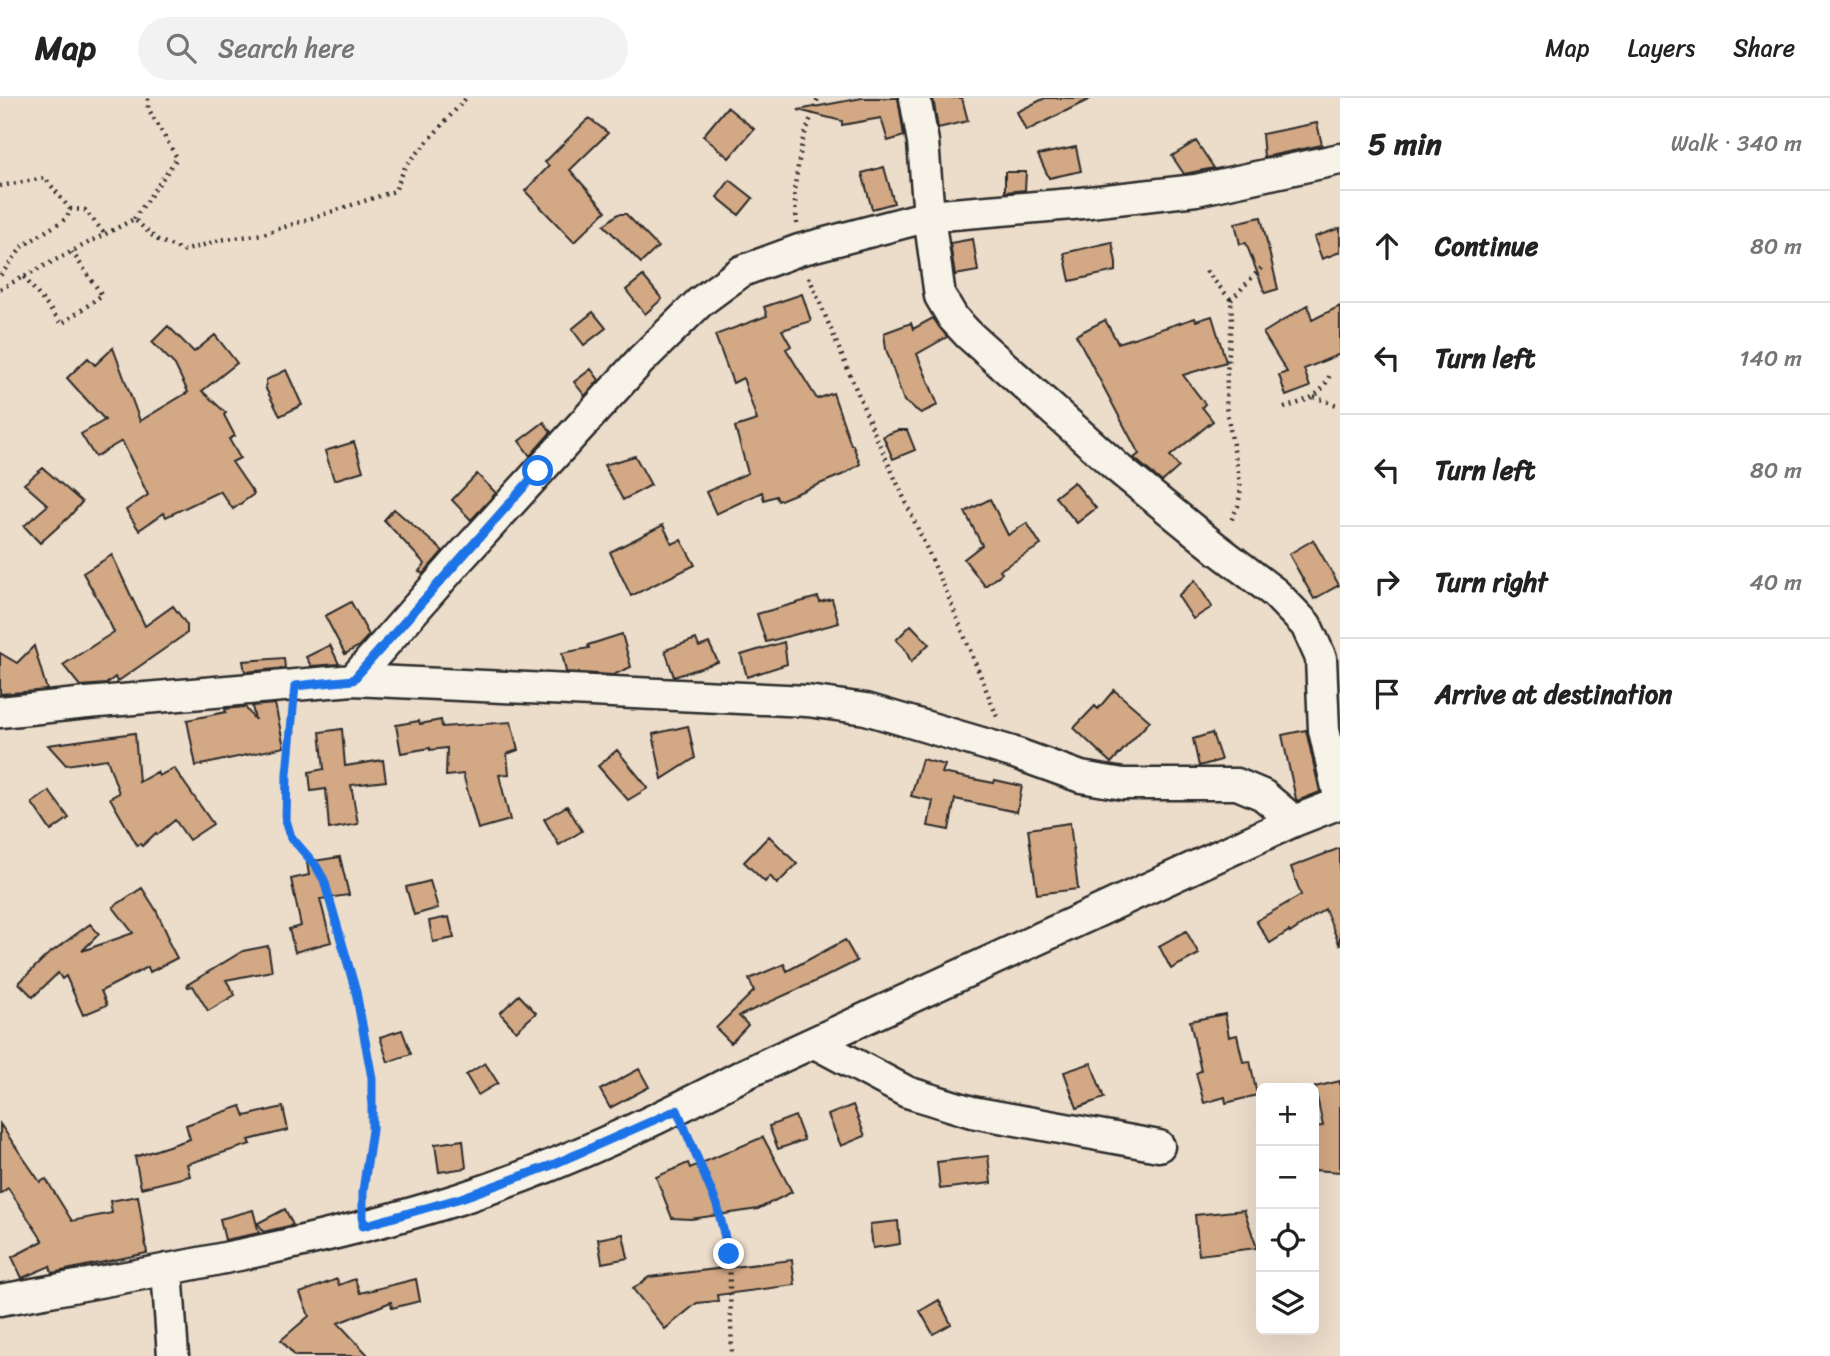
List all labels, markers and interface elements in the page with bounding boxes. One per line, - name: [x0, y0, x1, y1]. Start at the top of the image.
- search box: [138, 17, 628, 80]
- text: Map: [35, 19, 96, 77]
- text: Search here: [218, 25, 355, 71]
- text: Map: [1545, 27, 1590, 69]
- text: Layers: [1628, 27, 1695, 69]
- text: Share: [1733, 27, 1795, 69]
- icon: search: [162, 29, 200, 67]
- text: 5 min: [1368, 117, 1442, 171]
- text: Walk · 340 m: [1671, 123, 1802, 164]
- text: Continue: [1435, 223, 1538, 269]
- text: 80 m: [1750, 226, 1802, 267]
- icon: ahead: [1368, 227, 1406, 265]
- text: Turn left: [1435, 335, 1535, 381]
- text: 140 m: [1740, 338, 1802, 379]
- icon: left: [1368, 339, 1406, 377]
- text: Turn left: [1435, 447, 1535, 493]
- text: 80 m: [1750, 450, 1802, 491]
- icon: left: [1368, 451, 1406, 489]
- route start: [522, 455, 553, 486]
- text: Turn right: [1435, 559, 1548, 605]
- text: 40 m: [1749, 562, 1802, 603]
- icon: right: [1368, 563, 1406, 601]
- text: Arrive at destination: [1435, 671, 1672, 717]
- icon: arrive: [1368, 675, 1406, 713]
- map controls: [1256, 1083, 1319, 1335]
- button: +: [1256, 1083, 1319, 1146]
- button: −: [1256, 1146, 1319, 1209]
- button: locate: [1256, 1209, 1319, 1272]
- route end: [713, 1238, 744, 1269]
- button: layers: [1256, 1272, 1319, 1335]

